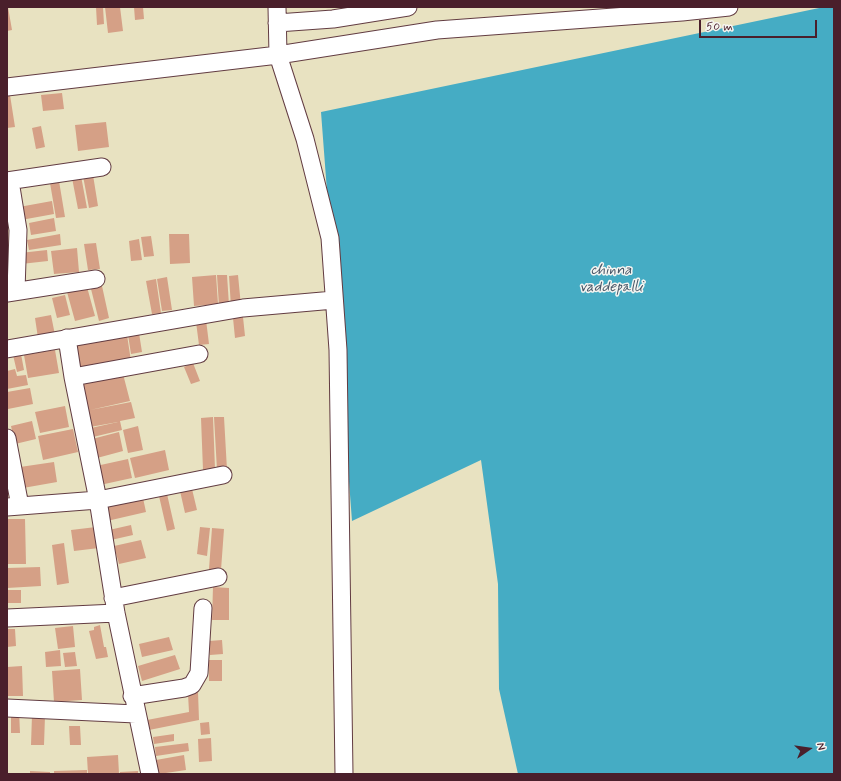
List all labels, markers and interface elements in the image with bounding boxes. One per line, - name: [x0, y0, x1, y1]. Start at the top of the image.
- scale bar: [701, 12, 819, 38]
- text: 50 m: [706, 19, 733, 35]
- water label: chinna vaddepalli: [579, 262, 643, 297]
- north arrow: [789, 729, 829, 769]
- text: N: [813, 741, 828, 751]

